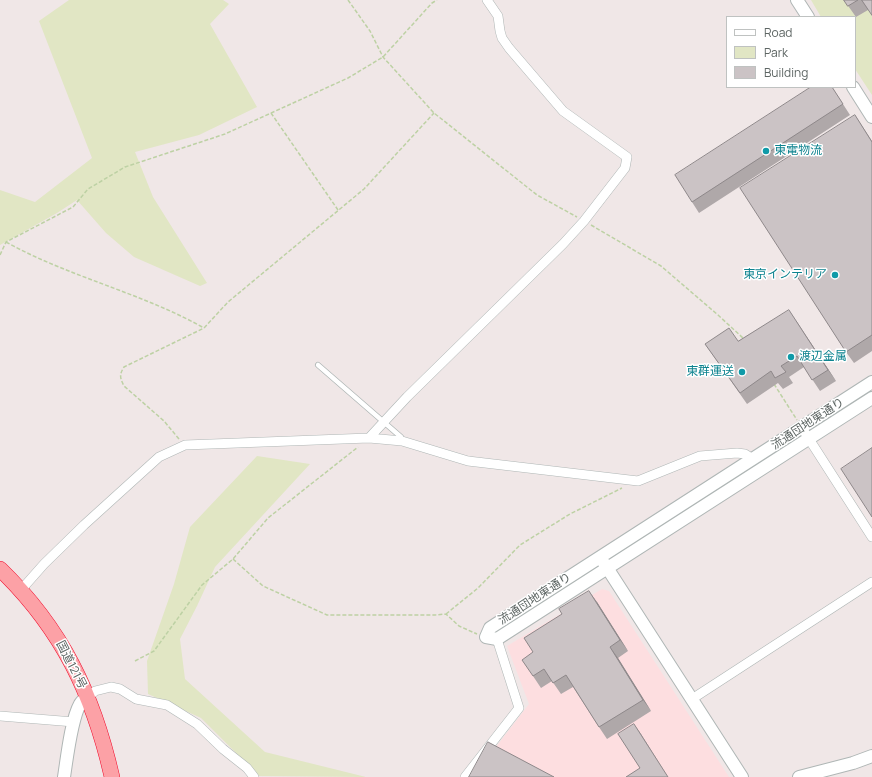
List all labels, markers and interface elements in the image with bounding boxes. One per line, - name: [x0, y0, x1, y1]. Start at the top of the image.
- legend: [726, 16, 856, 88]
- text: Road: [764, 24, 792, 41]
- text: Park: [764, 44, 788, 61]
- text: Building: [764, 64, 808, 81]
- place label: 東電物流: [774, 144, 822, 158]
- marker: 東電物流: [761, 146, 771, 156]
- place label: 東京インテリア: [743, 268, 827, 282]
- marker: 東京インテリア: [830, 270, 840, 280]
- place label: 渡辺金属: [799, 350, 847, 364]
- marker: 渡辺金属: [786, 352, 796, 362]
- place label: 東群運送: [686, 365, 734, 379]
- marker: 東群運送: [737, 367, 747, 377]
- street label: 流通団地東通り: [769, 395, 847, 453]
- street label: 流通団地東通り: [496, 570, 574, 628]
- street label: 国道121号: [53, 638, 89, 692]

